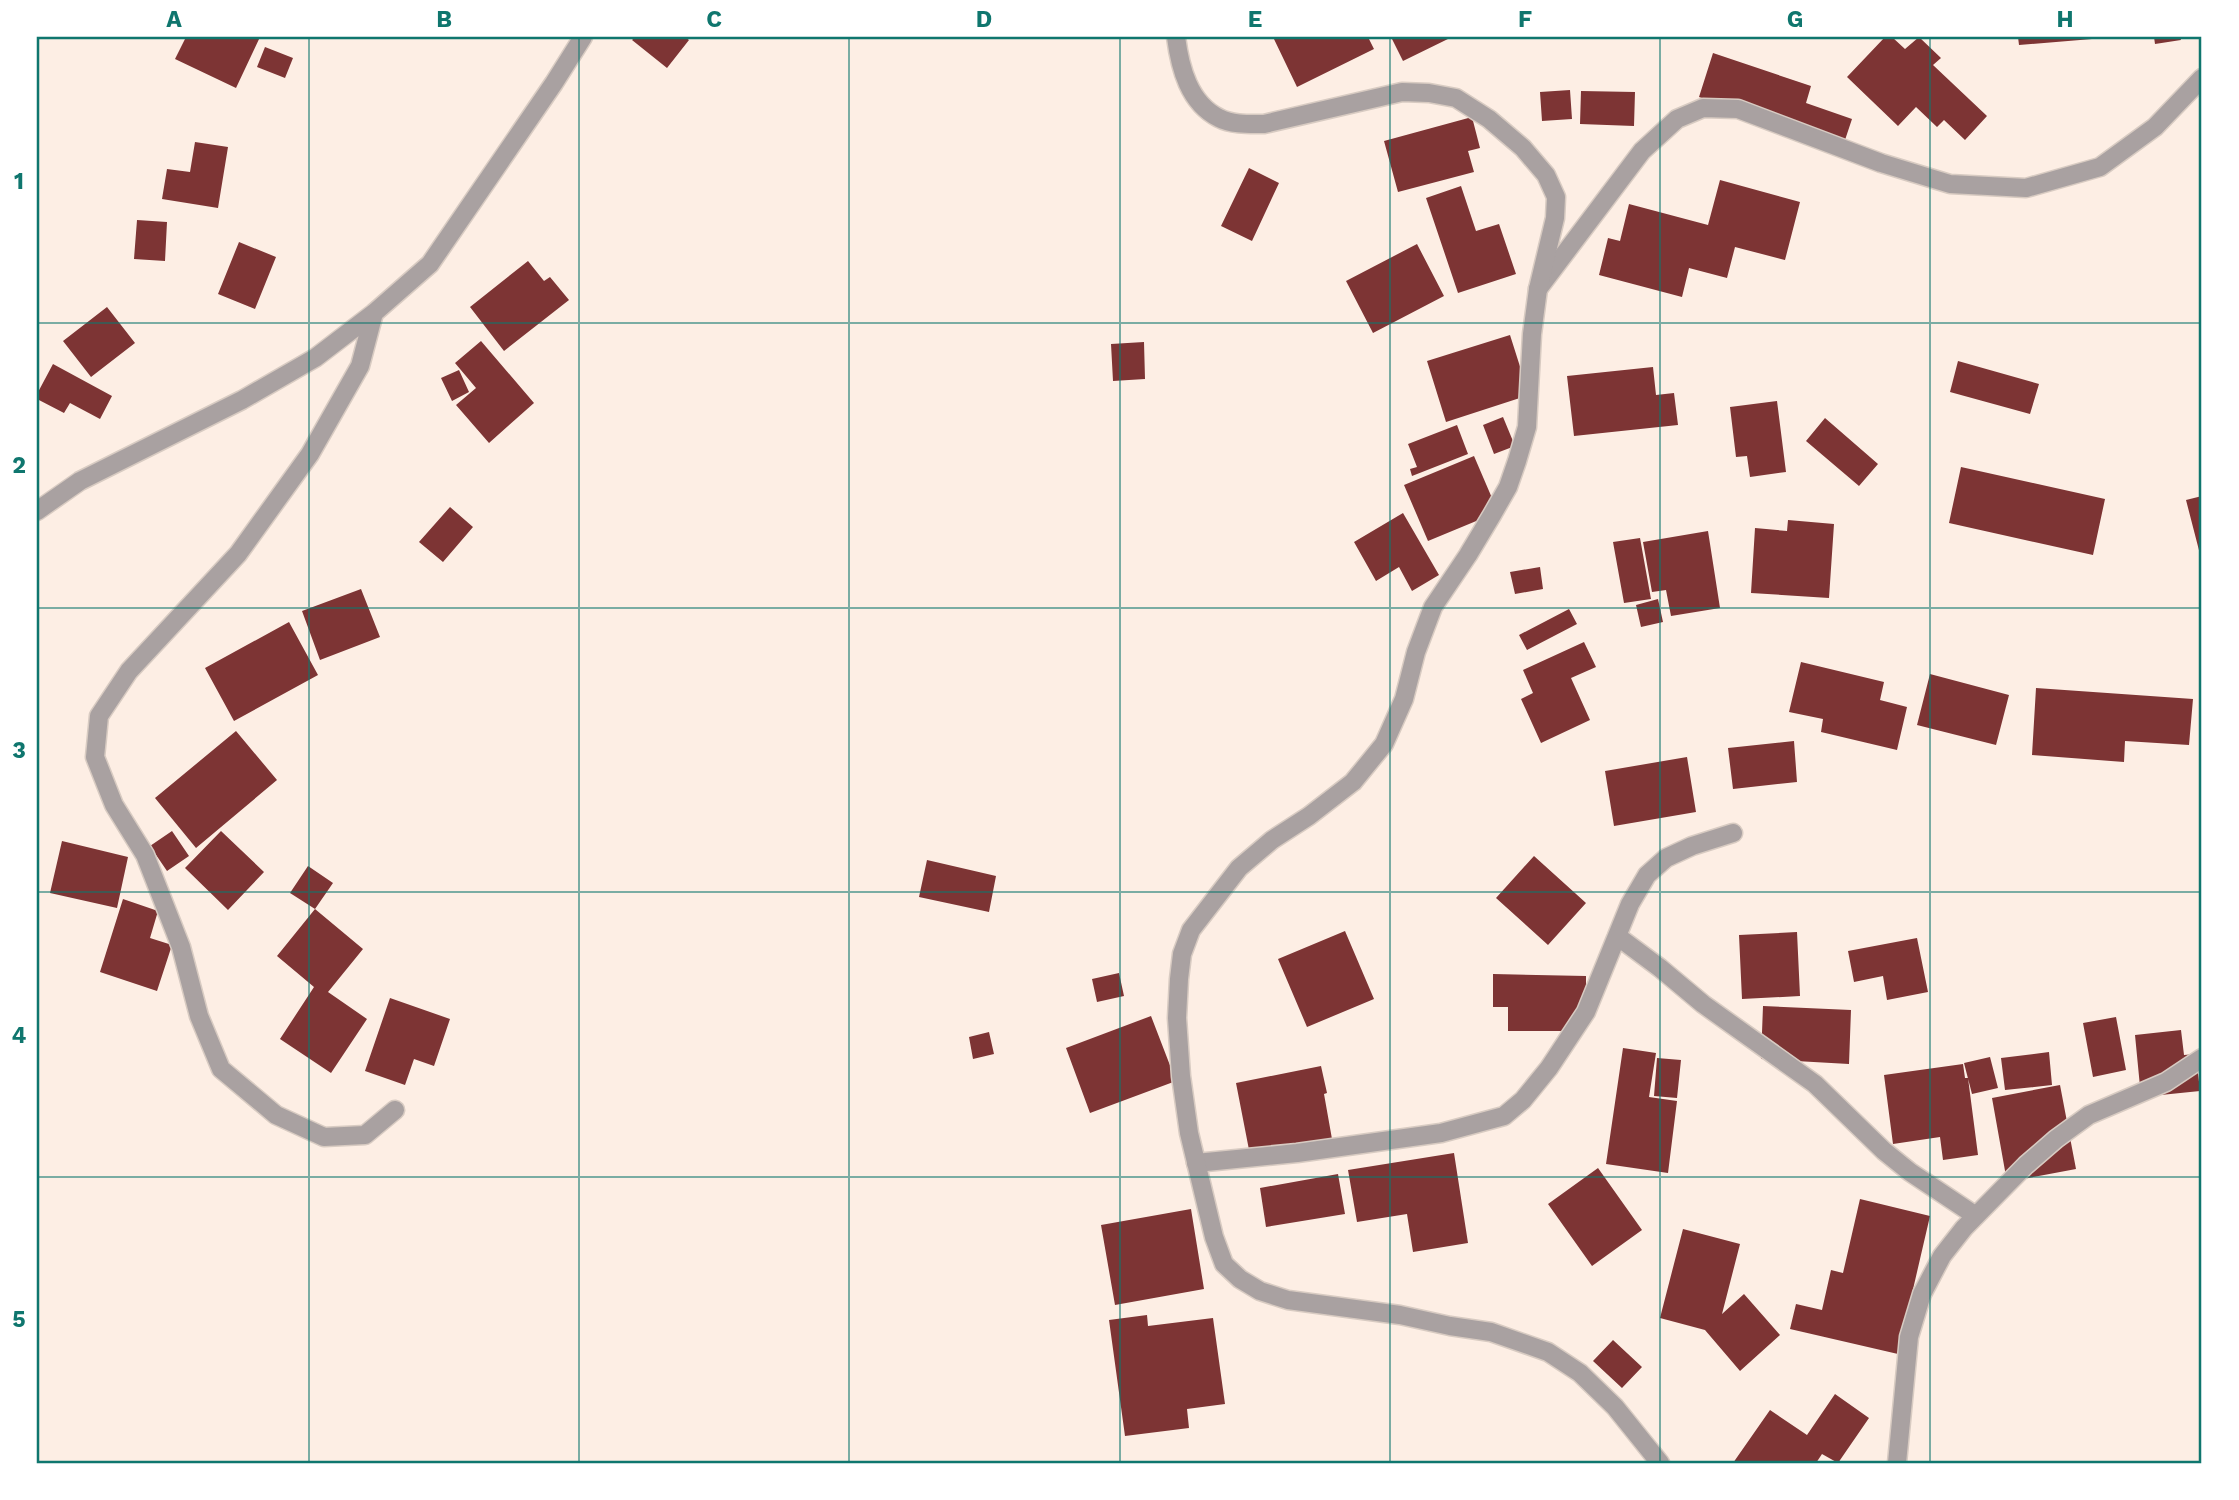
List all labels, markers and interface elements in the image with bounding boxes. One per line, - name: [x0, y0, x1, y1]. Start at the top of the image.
- text: A: [166, 6, 182, 33]
- text: B: [436, 6, 452, 33]
- text: C: [706, 6, 722, 33]
- text: D: [976, 6, 992, 33]
- text: E: [1248, 6, 1262, 33]
- text: F: [1518, 6, 1532, 33]
- text: G: [1787, 6, 1803, 33]
- text: H: [2056, 6, 2074, 33]
- text: 1: [14, 168, 24, 195]
- text: 2: [12, 452, 26, 479]
- text: 3: [12, 737, 26, 764]
- text: 4: [12, 1022, 27, 1049]
- text: 5: [12, 1306, 26, 1333]

